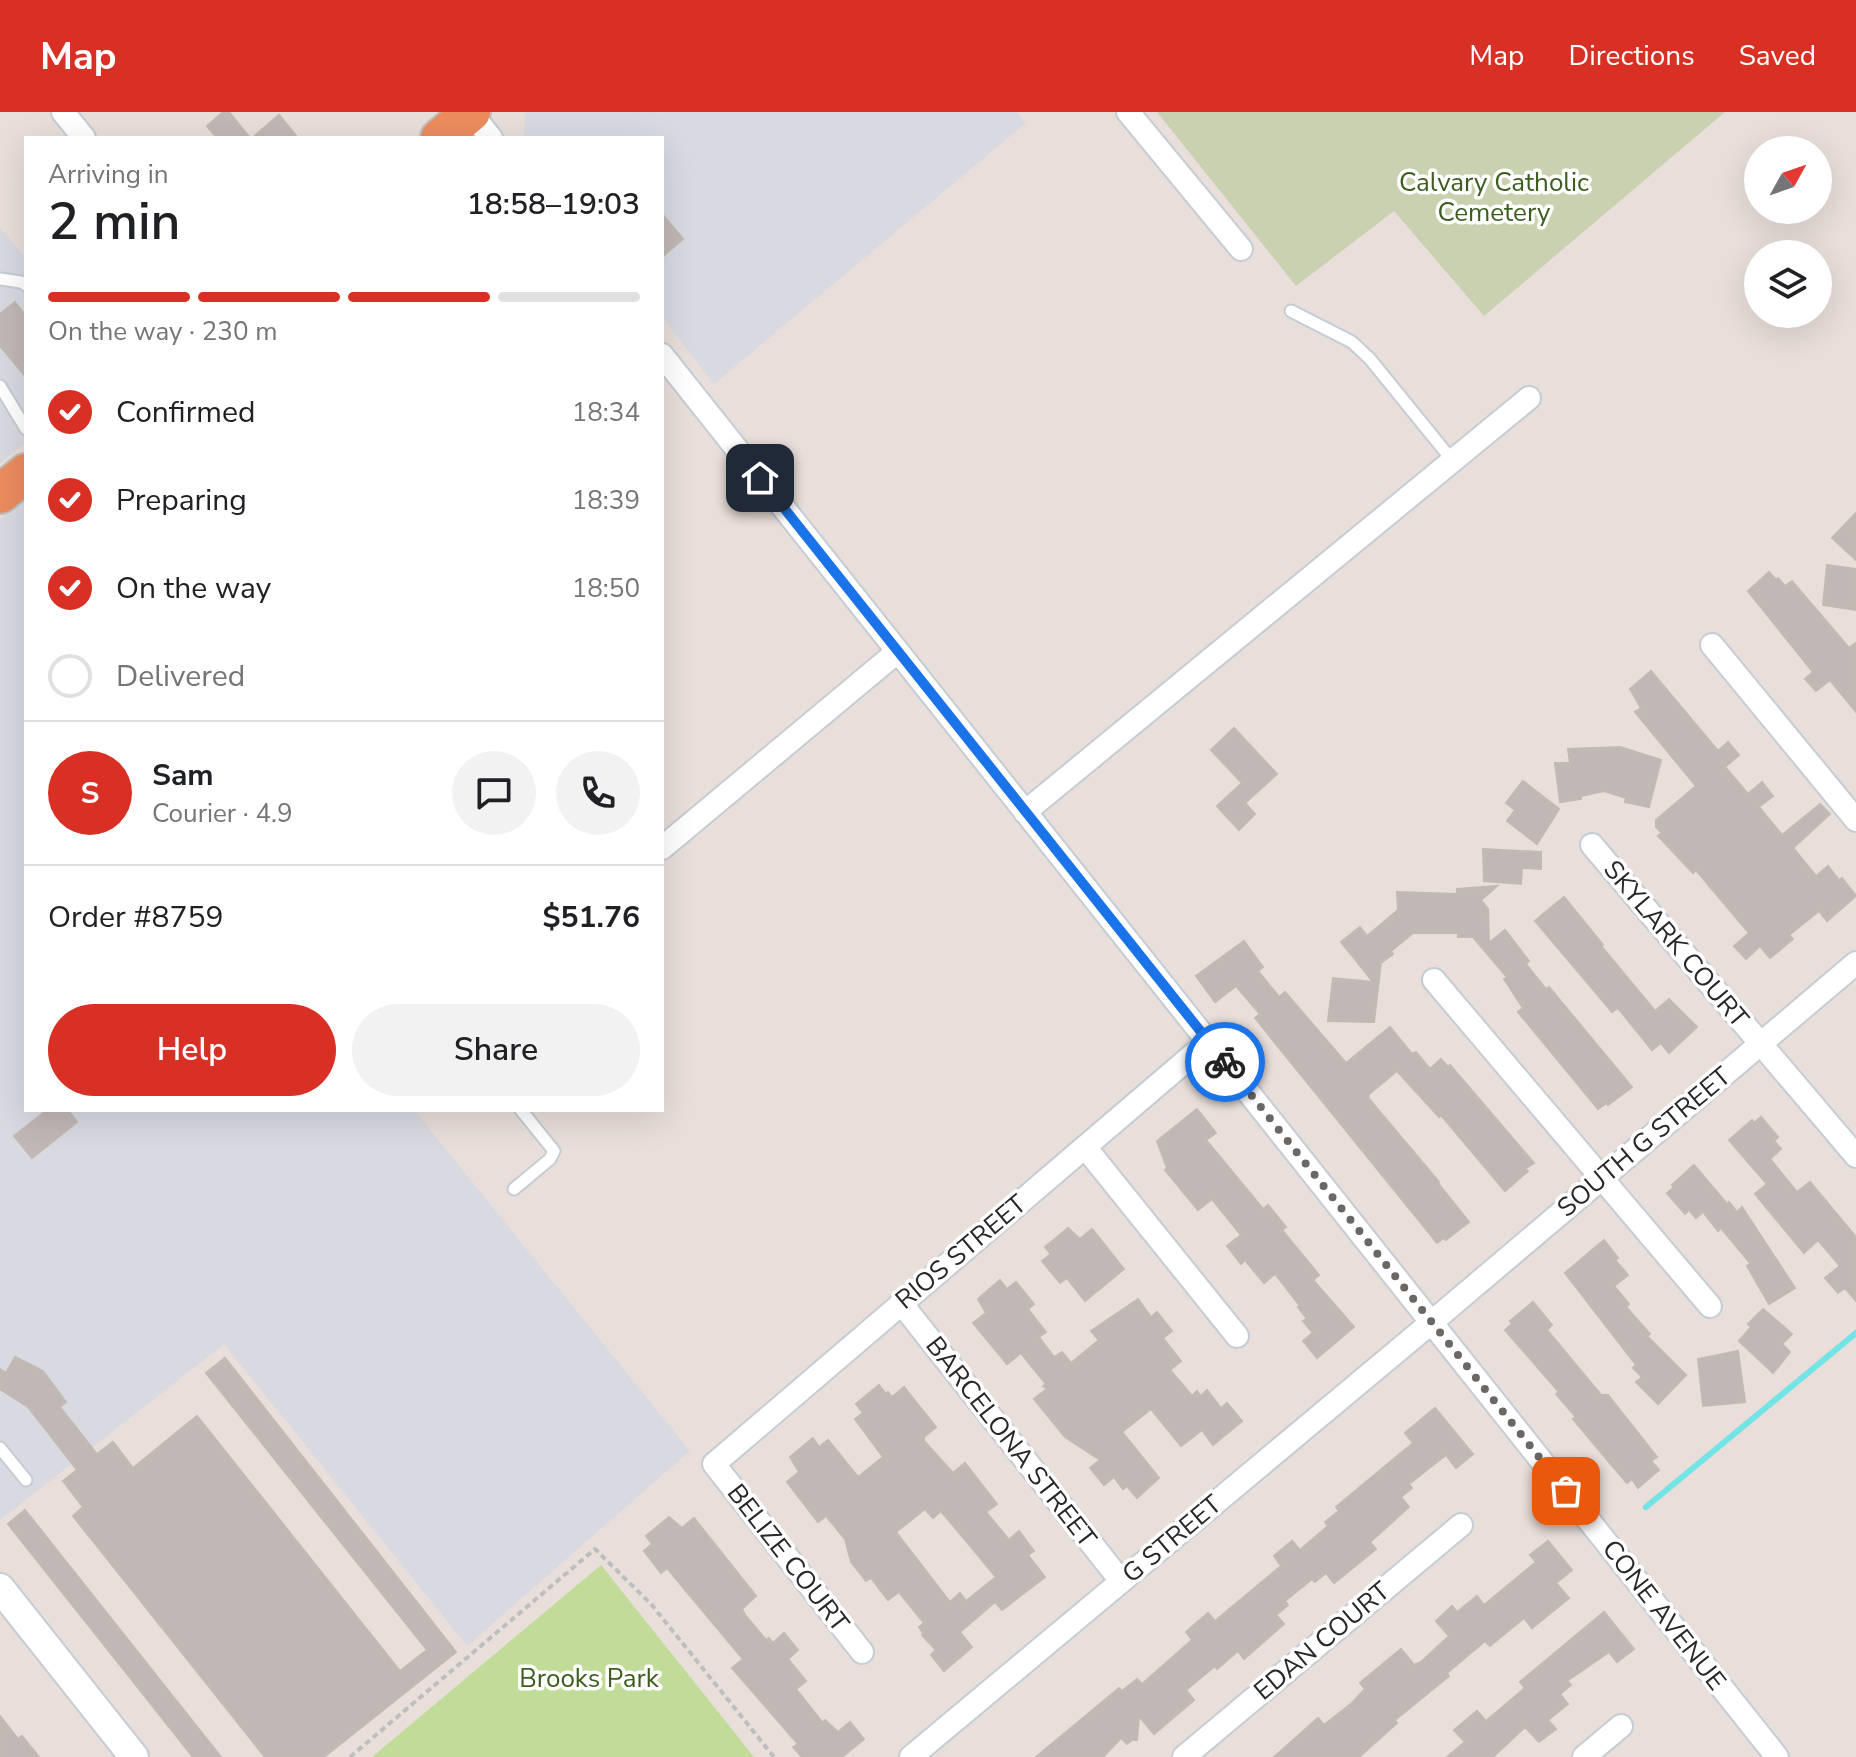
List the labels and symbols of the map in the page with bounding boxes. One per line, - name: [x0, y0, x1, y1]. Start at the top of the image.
- north arrow: [1744, 136, 1832, 224]
- park label: Calvary Catholic Cemetery: [1399, 165, 1589, 230]
- pin: [726, 444, 794, 512]
- street label: SKYLARK COURT: [1596, 853, 1757, 1035]
- courier: [1185, 1022, 1265, 1102]
- street label: SOUTH G STREET: [1550, 1059, 1739, 1225]
- street label: RIOS STREET: [888, 1187, 1034, 1317]
- street label: BARCELONA STREET: [918, 1329, 1105, 1555]
- pin: [1532, 1457, 1600, 1525]
- street label: BELIZE COURT: [719, 1477, 857, 1640]
- street label: G STREET: [1115, 1487, 1229, 1591]
- street label: CONE AVENUE: [1594, 1533, 1734, 1697]
- street label: EDAN COURT: [1247, 1574, 1398, 1708]
- park label: Brooks Park: [519, 1661, 660, 1696]

